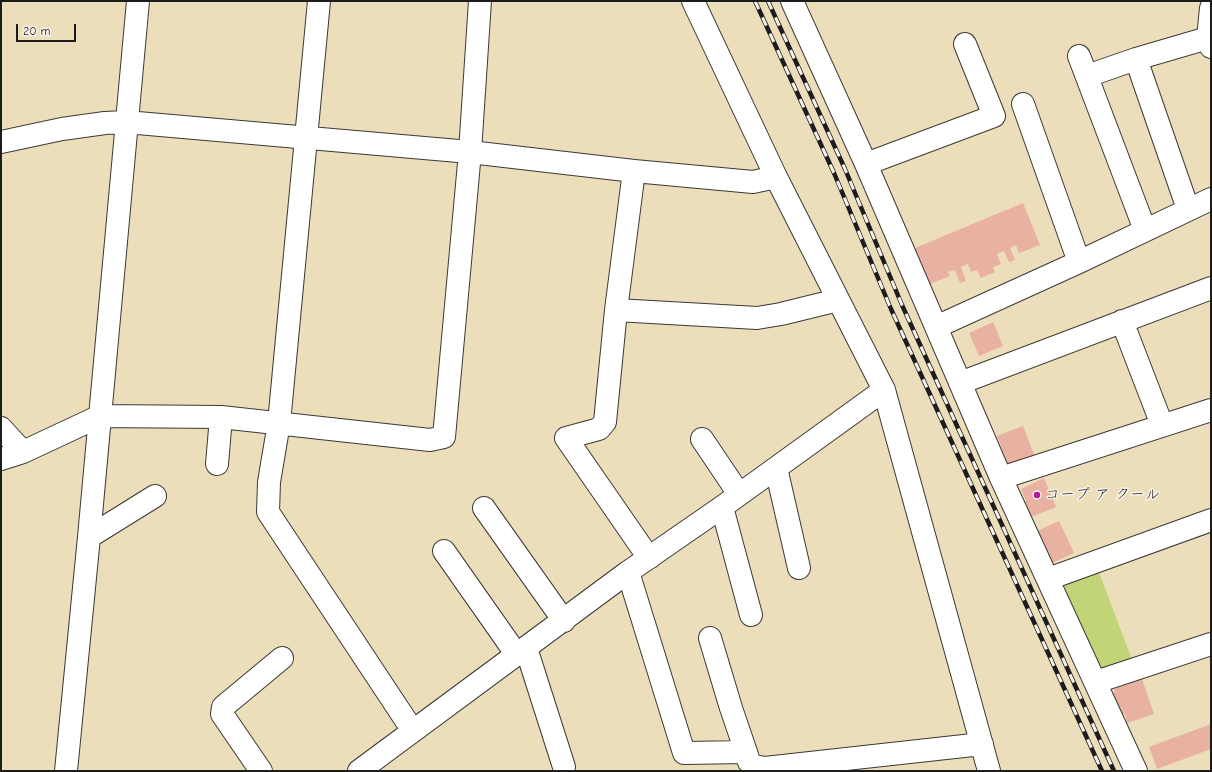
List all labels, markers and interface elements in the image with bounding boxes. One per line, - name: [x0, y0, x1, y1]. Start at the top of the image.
- scale bar: [18, 16, 78, 42]
- text: 20 m: [23, 24, 51, 38]
- place label: コープ ア クール: [1045, 486, 1160, 504]
- marker: コープ ア クール: [1032, 490, 1042, 500]

